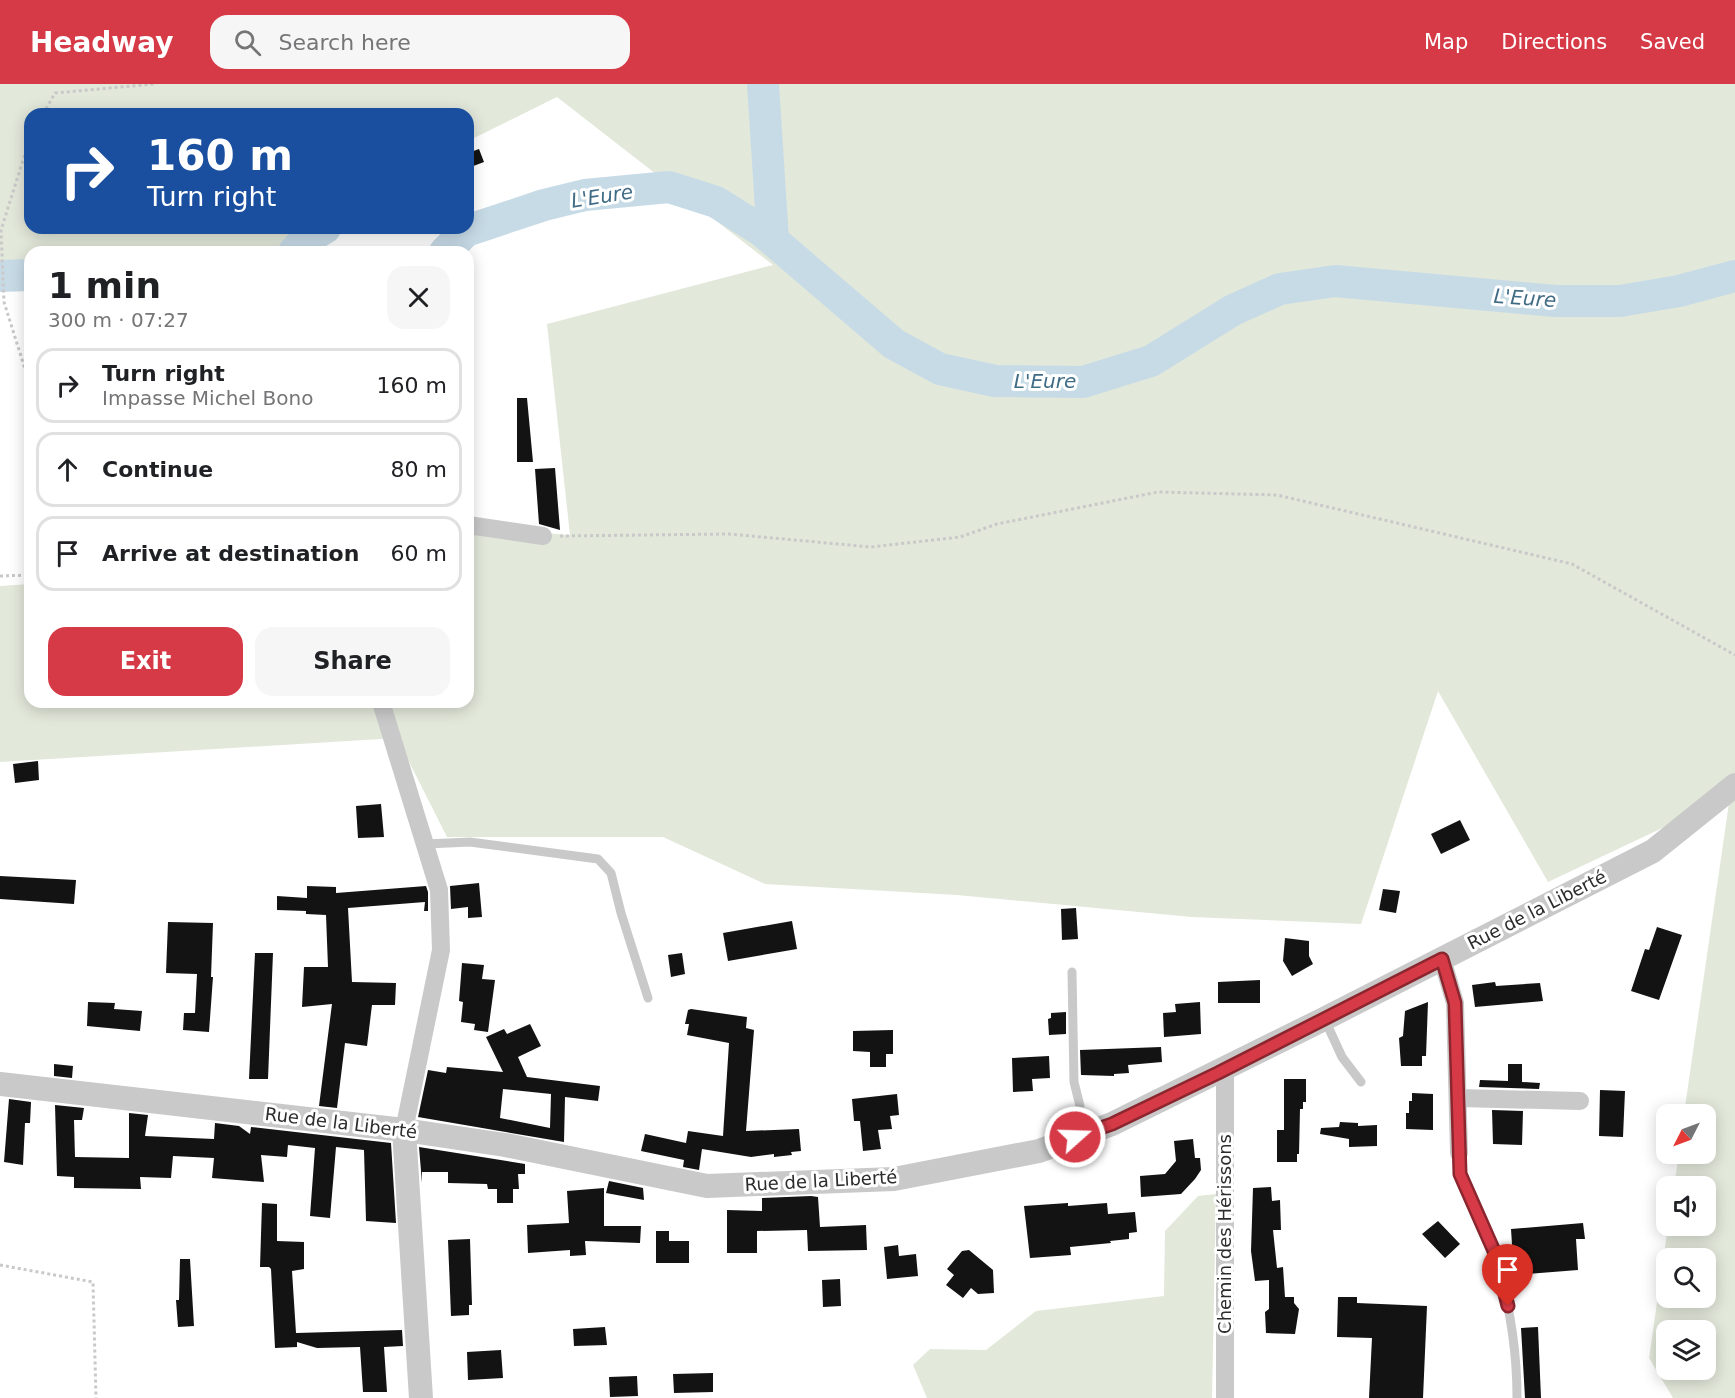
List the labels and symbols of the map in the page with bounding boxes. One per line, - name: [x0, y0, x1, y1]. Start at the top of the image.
- water label: L'Eure: [569, 179, 635, 213]
- water label: L'Eure: [1493, 284, 1557, 312]
- water label: L'Eure: [1014, 369, 1076, 393]
- street label: Rue de la Liberté: [1464, 865, 1610, 954]
- street label: Rue de la Liberté: [264, 1103, 418, 1142]
- north arrow: [1656, 1104, 1716, 1164]
- position arrow: [1043, 1105, 1107, 1169]
- street label: Chemin des Hérissons: [1214, 1134, 1235, 1334]
- street label: Rue de la Liberté: [744, 1166, 898, 1195]
- pin: [1482, 1244, 1533, 1306]

